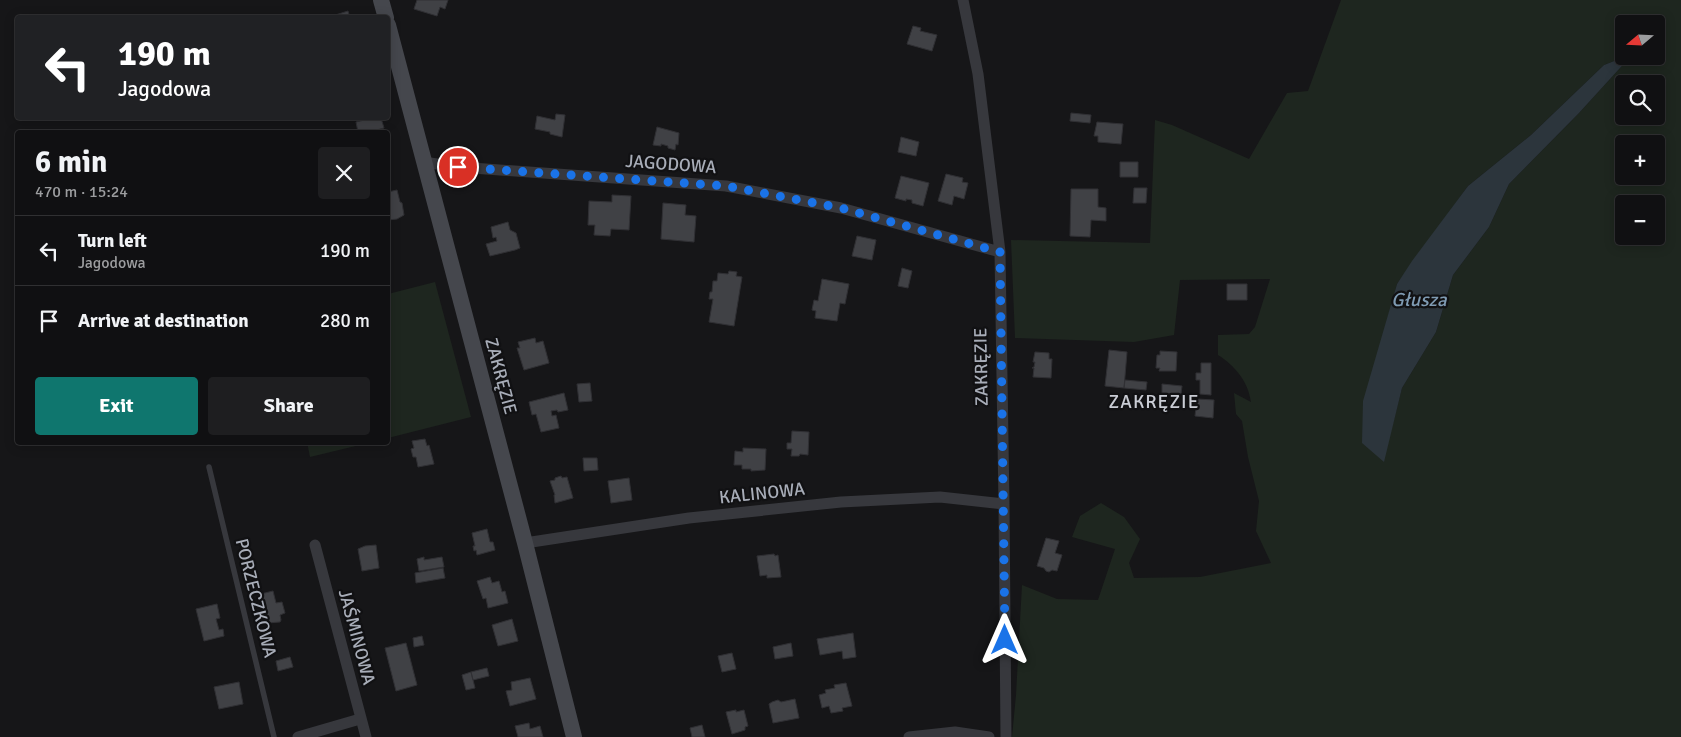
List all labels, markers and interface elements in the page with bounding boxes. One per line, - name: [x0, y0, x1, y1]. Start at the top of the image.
- north arrow: [1615, 15, 1665, 65]
- map controls: [1615, 15, 1665, 245]
- text: 190 m: [118, 32, 211, 75]
- icon: left: [35, 35, 100, 100]
- text: Jagodowa: [118, 75, 211, 102]
- button: search: [1615, 75, 1665, 125]
- button: +: [1615, 135, 1665, 185]
- text: 6 min: [35, 144, 107, 181]
- pin: [437, 146, 479, 188]
- button: close: [318, 147, 370, 199]
- street label: JAGODOWA: [625, 150, 717, 178]
- icon: arrive: [444, 153, 472, 181]
- text: 470 m · 15:24: [35, 182, 128, 202]
- button: −: [1615, 195, 1665, 245]
- text: Turn left: [78, 229, 147, 253]
- icon: left: [35, 237, 63, 265]
- text: 190 m: [320, 239, 370, 263]
- text: Jagodowa: [78, 253, 146, 273]
- water label: Głusza: [1391, 288, 1448, 312]
- icon: arrive: [35, 307, 63, 335]
- text: Arrive at destination: [78, 309, 249, 333]
- text: 280 m: [320, 309, 370, 333]
- street label: ZAKRĘZIE: [969, 328, 993, 406]
- street label: ZAKRĘZIE: [480, 335, 522, 417]
- button: Exit: [35, 377, 198, 435]
- button: Share: [208, 377, 370, 435]
- district label: ZAKRĘZIE: [1109, 390, 1199, 414]
- street label: KALINOWA: [718, 478, 806, 508]
- street label: PORZECZKOWA: [231, 536, 281, 660]
- street label: JAŚMINOWA: [334, 587, 380, 687]
- position arrow: [978, 613, 1030, 665]

